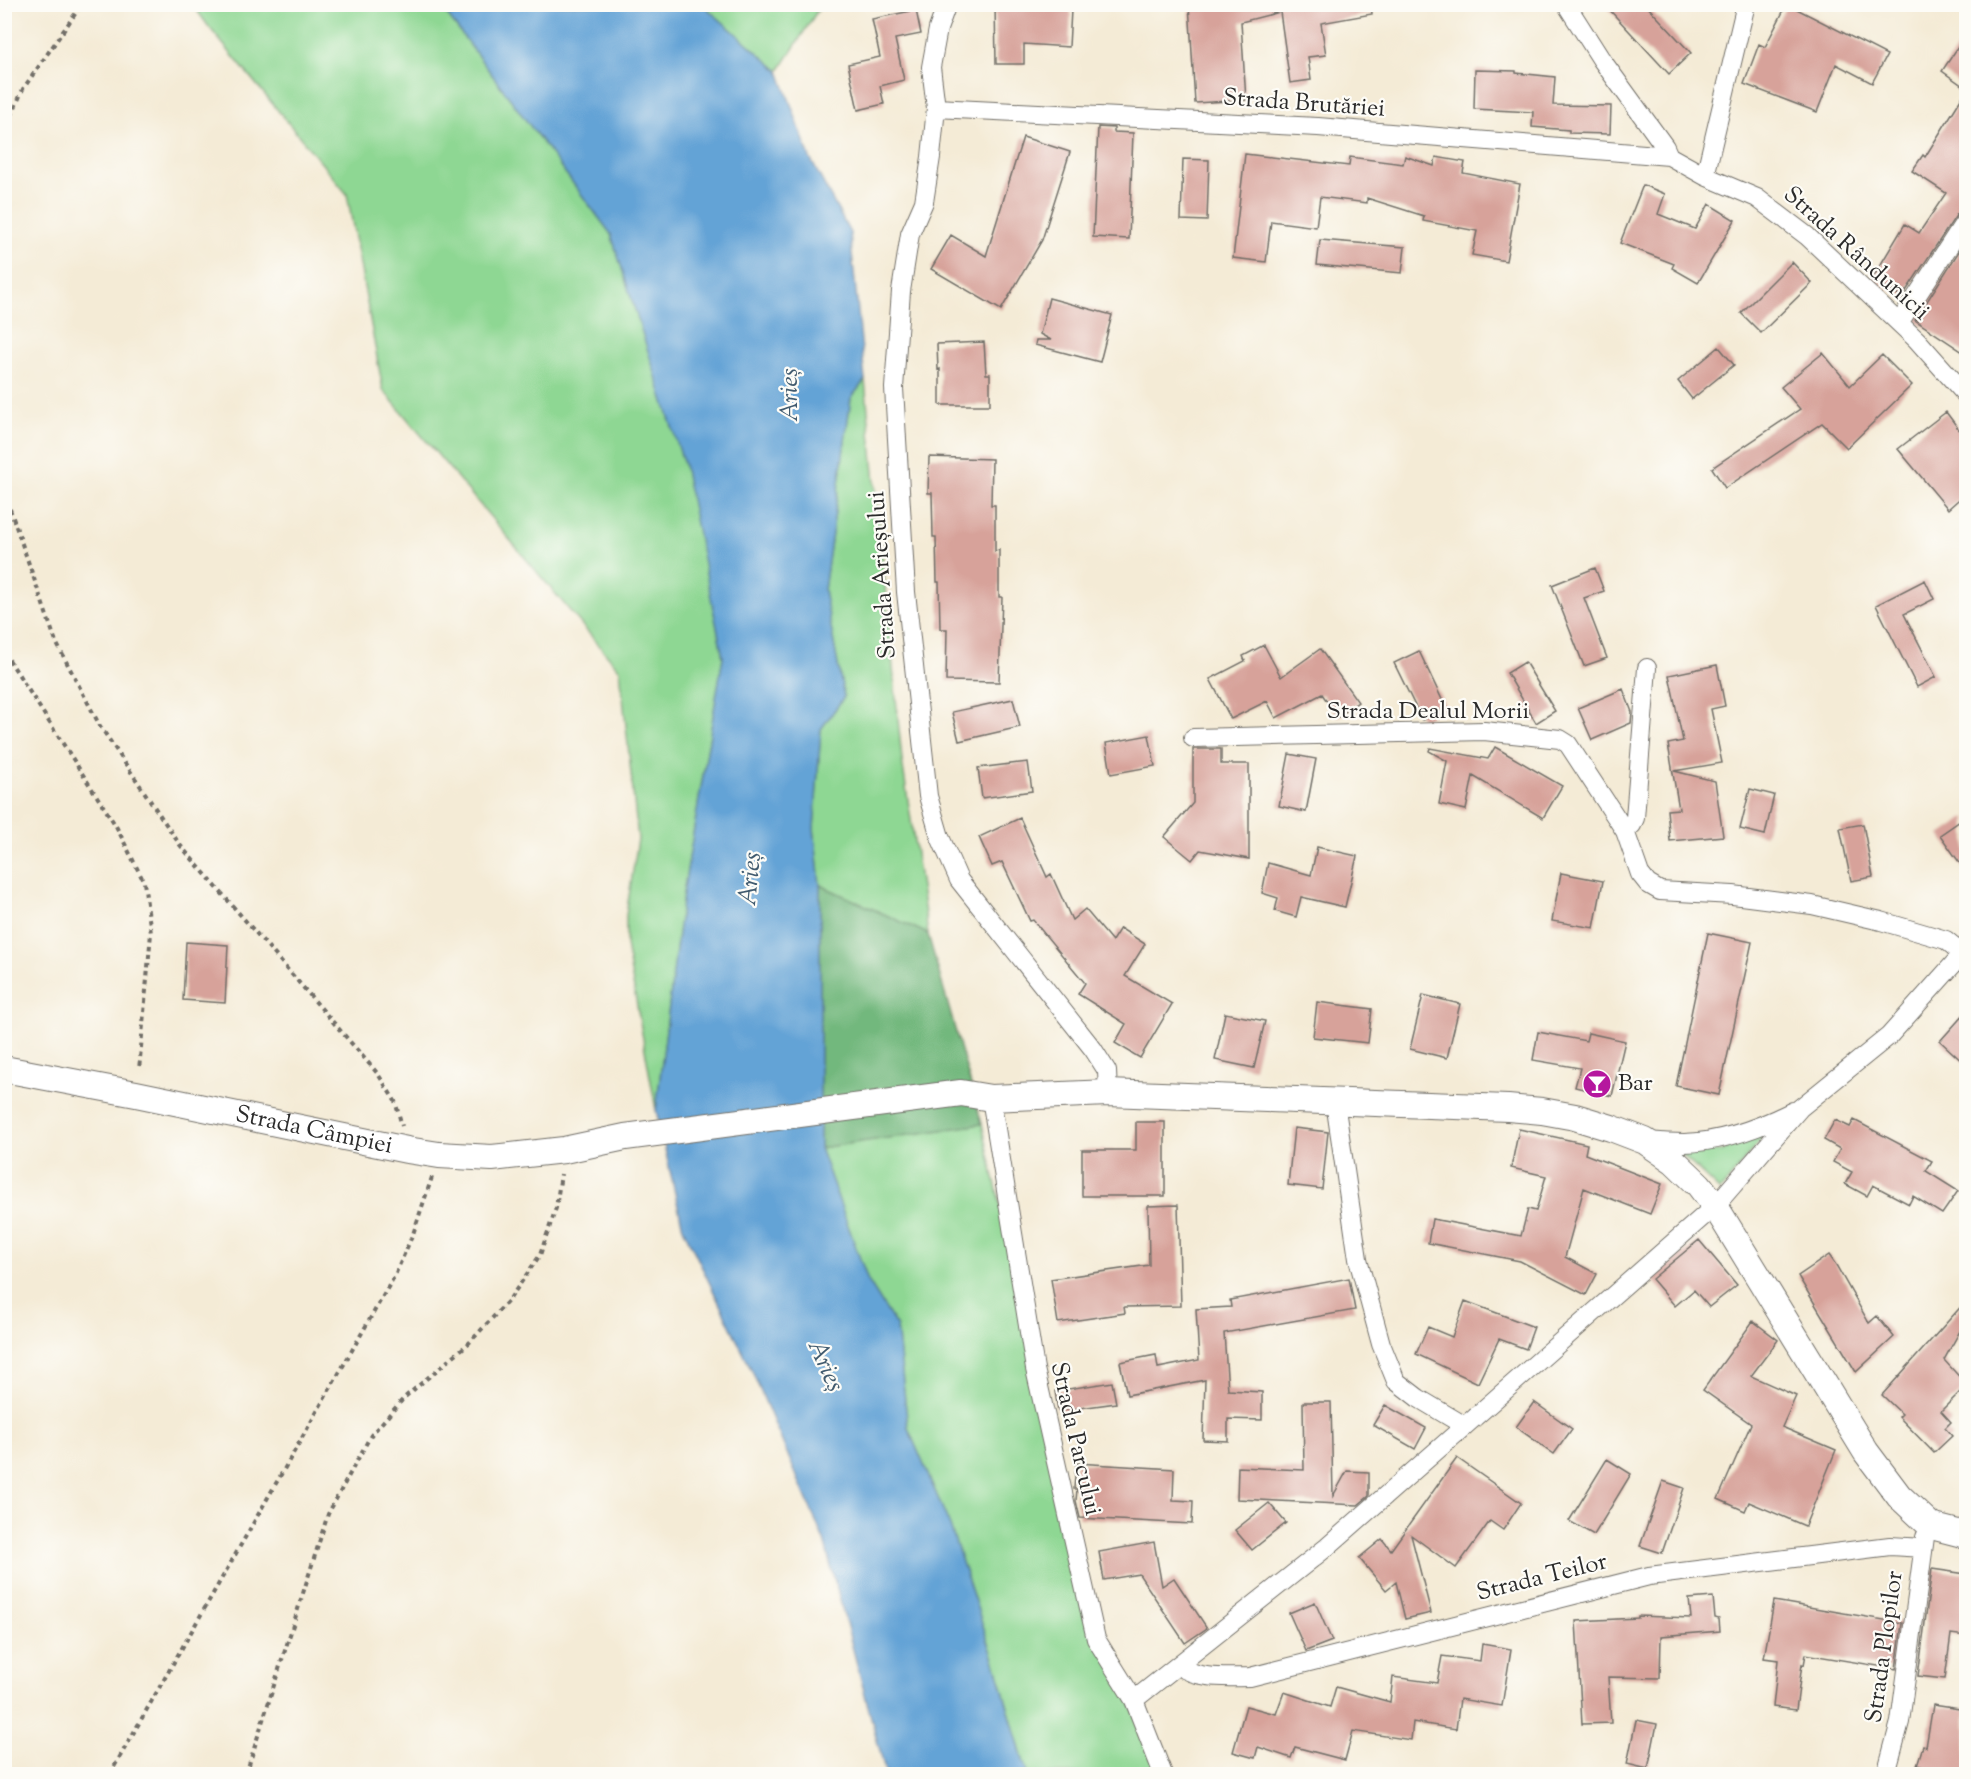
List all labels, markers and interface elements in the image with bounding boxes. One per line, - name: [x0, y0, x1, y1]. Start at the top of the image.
- street label: Strada Brutăriei: [1222, 81, 1386, 127]
- street label: Strada Rândunicii: [1775, 179, 1937, 329]
- water label: Arieș: [772, 368, 809, 422]
- street label: Strada Arieșului: [860, 490, 906, 660]
- street label: Strada Dealul Morii: [1327, 695, 1530, 729]
- water label: Arieș: [730, 850, 772, 908]
- place label: Bar: [1618, 1067, 1653, 1101]
- bar icon: Bar: [1581, 1068, 1613, 1100]
- street label: Strada Câmpiei: [232, 1098, 396, 1164]
- water label: Arieș: [797, 1334, 853, 1398]
- street label: Strada Parcului: [1041, 1359, 1109, 1519]
- street label: Strada Teilor: [1473, 1545, 1611, 1611]
- street label: Strada Plopilor: [1857, 1569, 1913, 1725]

